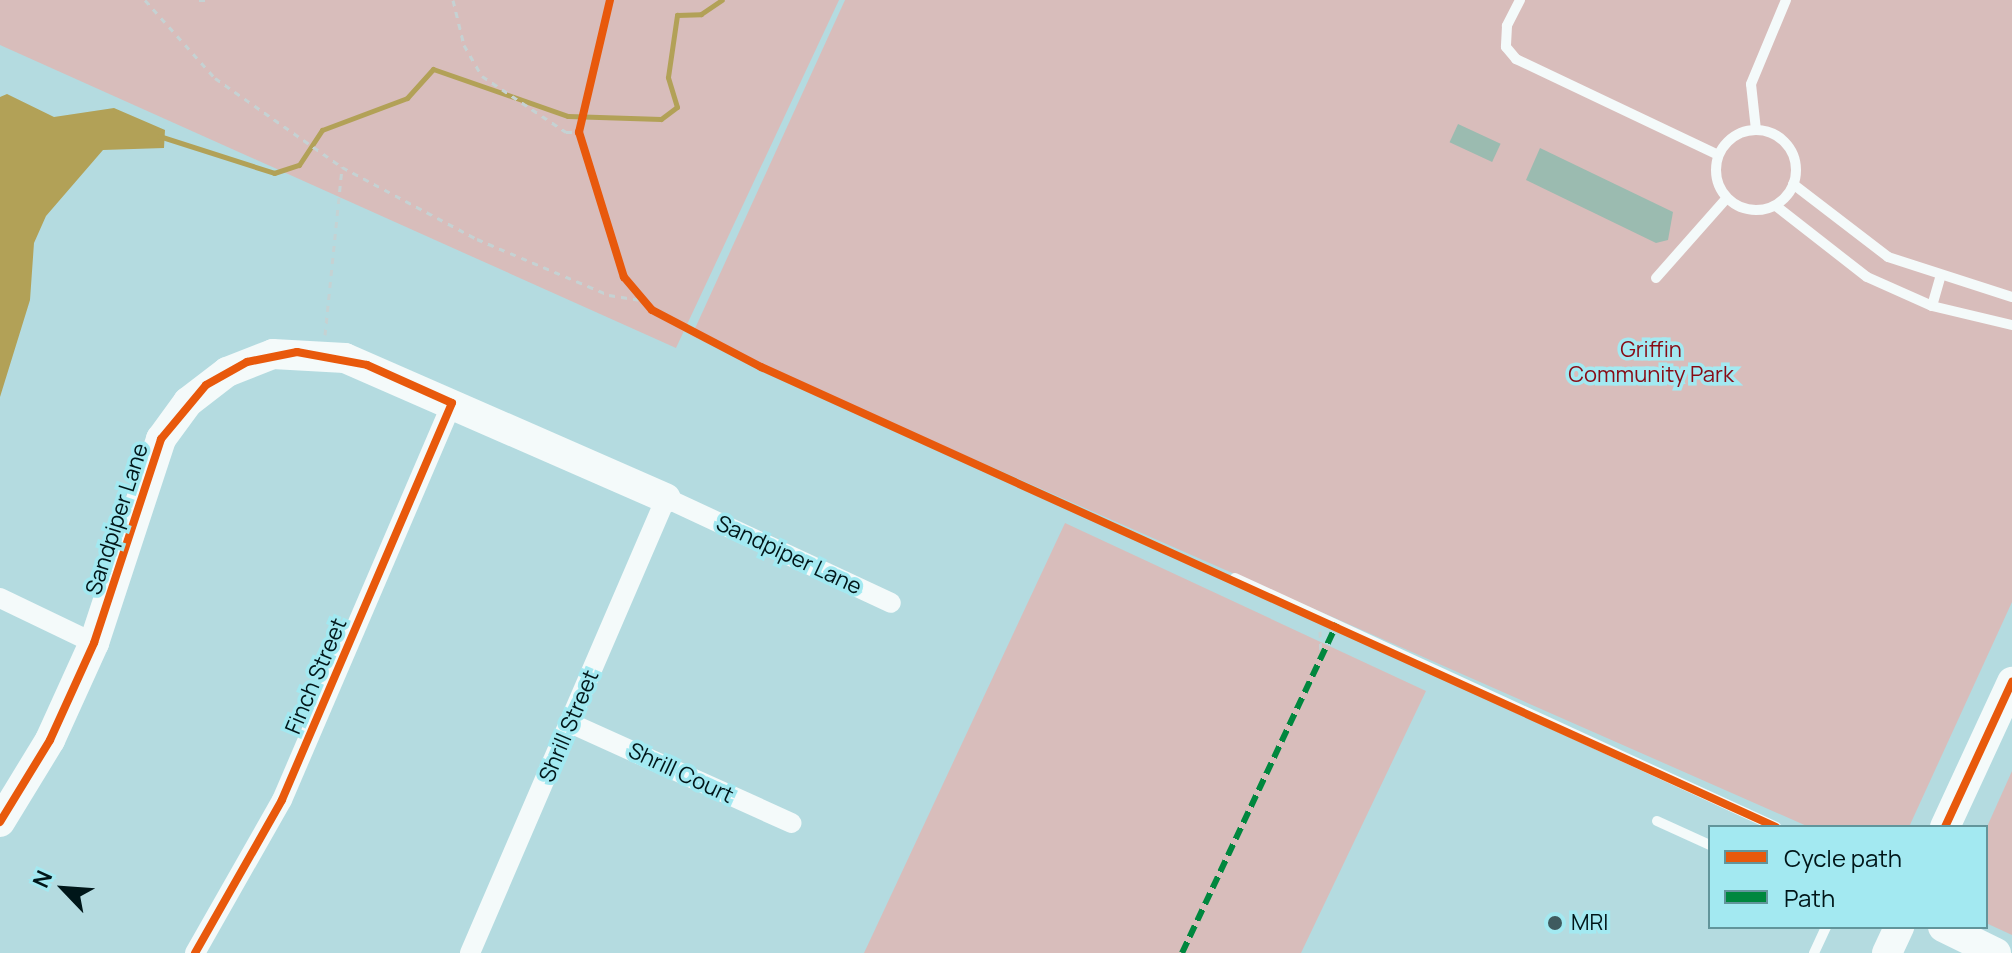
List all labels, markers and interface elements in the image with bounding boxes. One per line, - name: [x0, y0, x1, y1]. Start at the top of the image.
- park label: Griffin Community Park: [1568, 336, 1734, 388]
- street label: Sandpiper Lane: [80, 440, 154, 598]
- street label: Sandpiper Lane: [712, 510, 866, 600]
- street label: Finch Street: [280, 614, 352, 738]
- street label: Shrill Street: [534, 666, 604, 786]
- street label: Shrill Court: [624, 737, 738, 809]
- legend: [1708, 825, 1988, 929]
- text: Cycle path: [1784, 841, 1902, 874]
- north arrow: [24, 849, 104, 929]
- text: N: [25, 865, 59, 892]
- text: Path: [1784, 881, 1835, 914]
- place label: MRI: [1571, 910, 1608, 936]
- marker: MRI: [1546, 914, 1564, 932]

